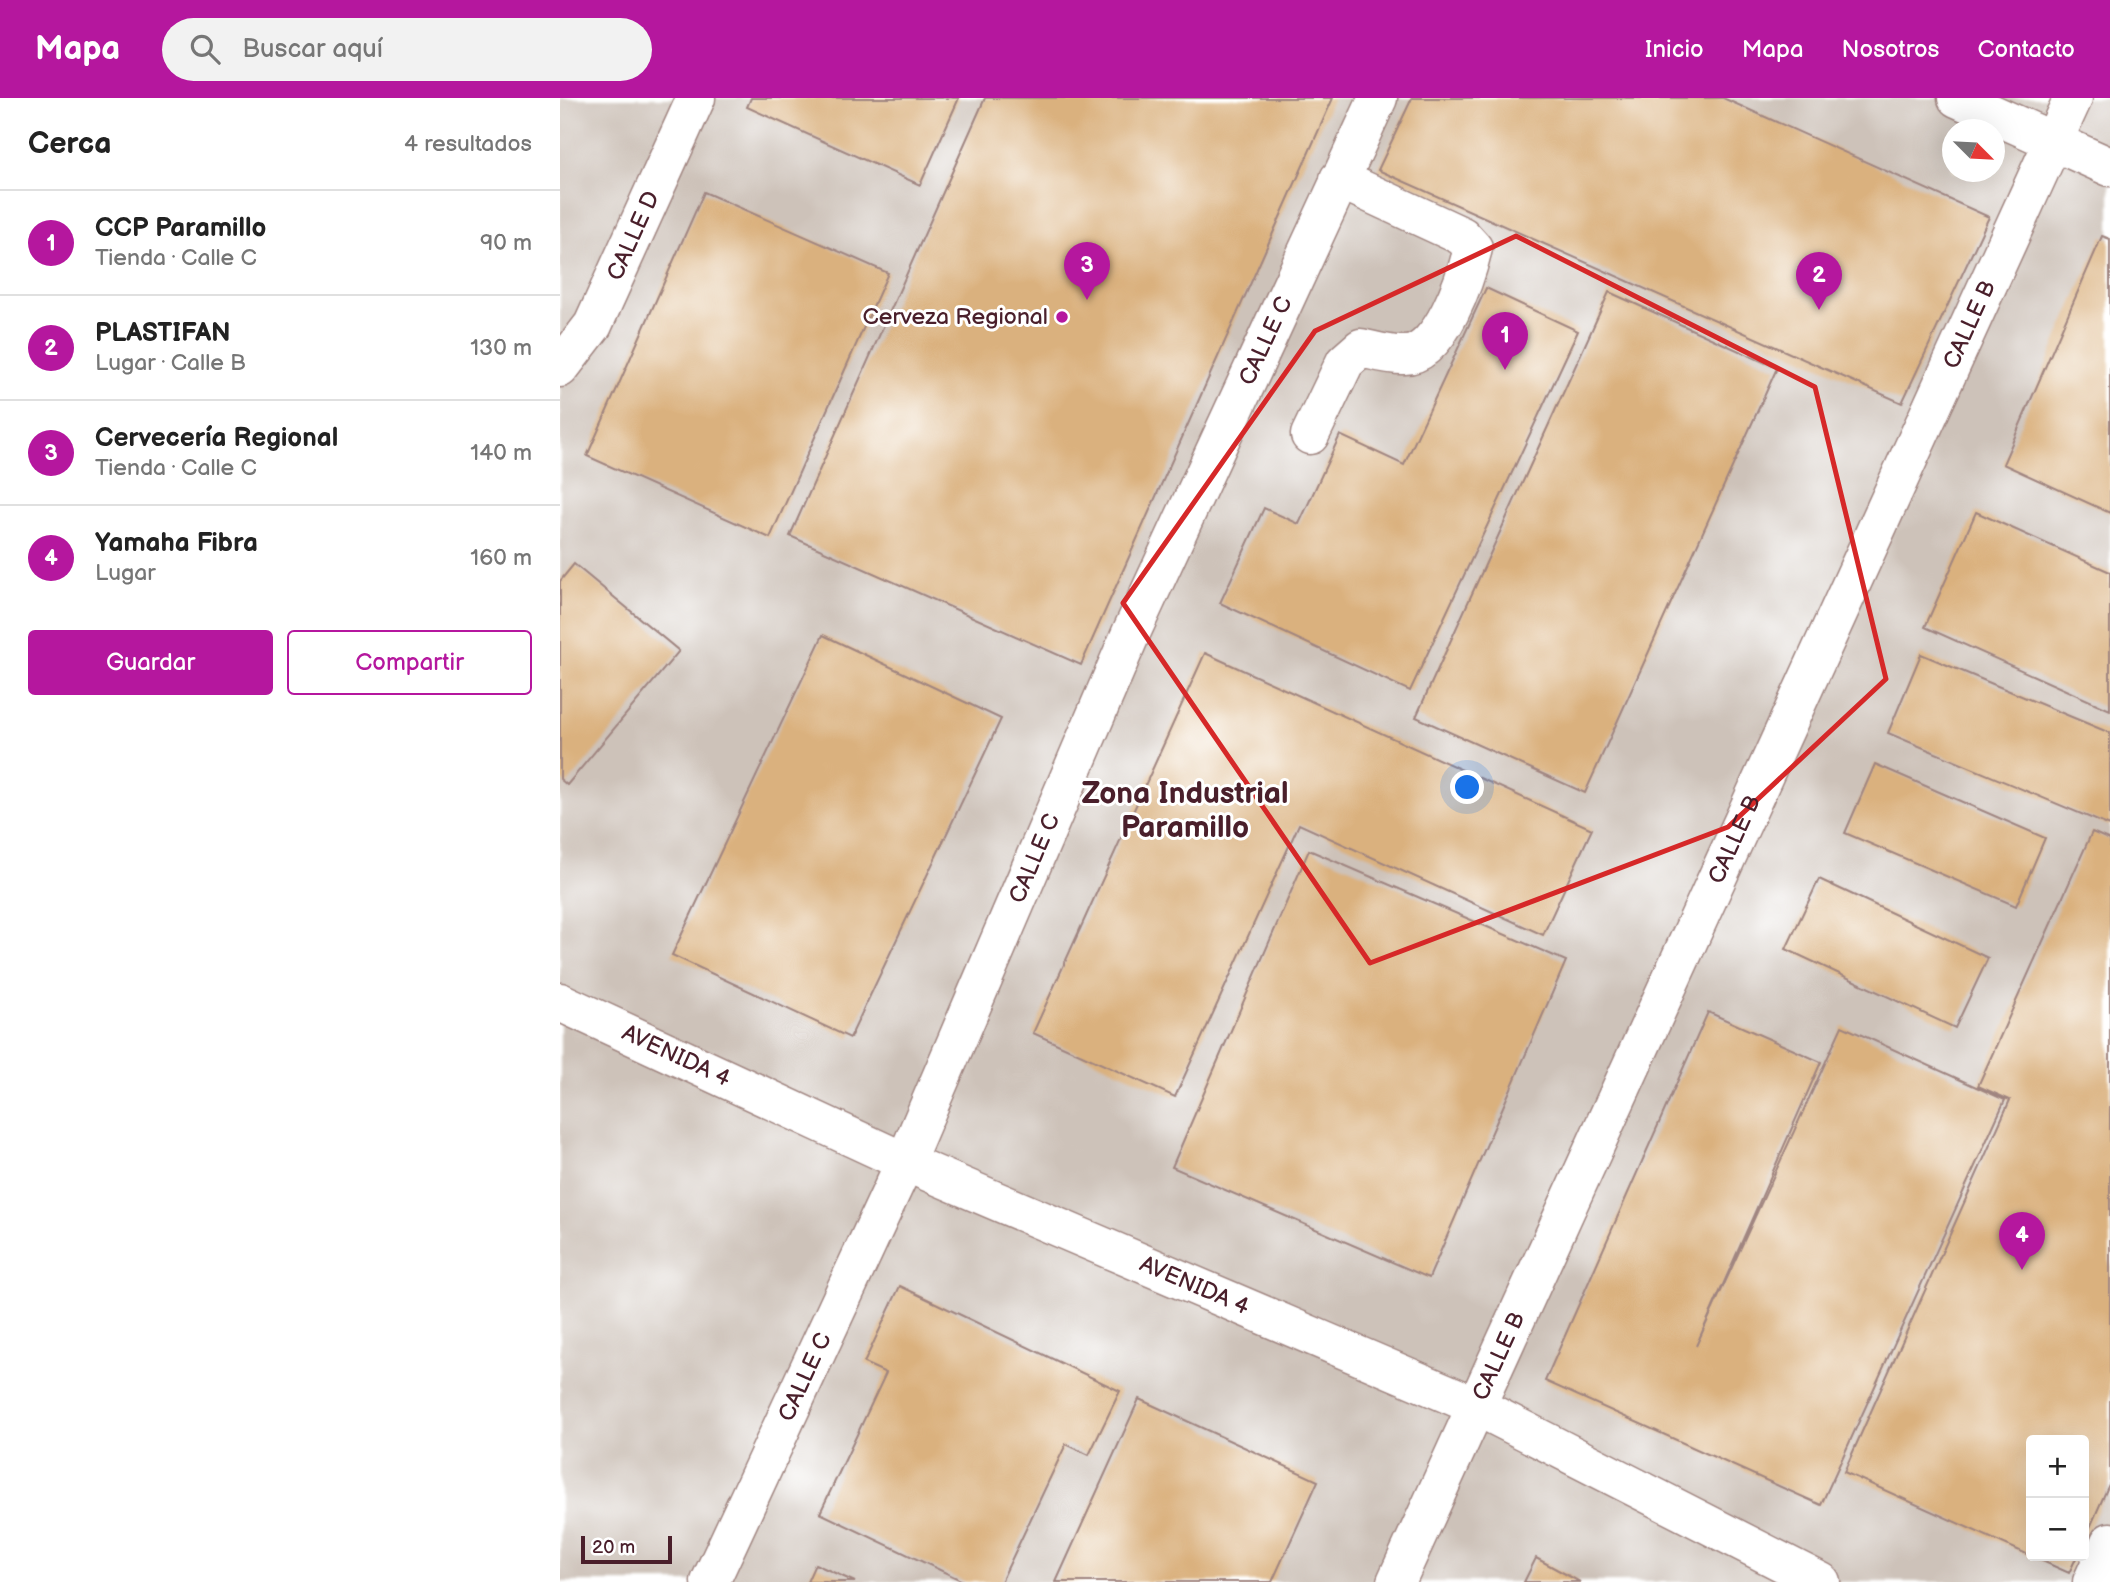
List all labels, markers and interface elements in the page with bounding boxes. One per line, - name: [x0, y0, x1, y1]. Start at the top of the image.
- search box: [162, 18, 652, 81]
- text: Mapa: [35, 29, 120, 69]
- icon: search: [186, 30, 224, 68]
- text: Buscar aquí: [242, 34, 383, 65]
- text: Inicio: [1645, 35, 1704, 64]
- text: Mapa: [1742, 35, 1804, 64]
- text: Nosotros: [1842, 35, 1939, 64]
- text: Contacto: [1977, 35, 2075, 64]
- north arrow: [1942, 119, 2005, 182]
- text: Cerca: [28, 126, 111, 162]
- text: 4 resultados: [404, 130, 532, 158]
- street label: CALLE D: [601, 187, 666, 285]
- text: CCP Paramillo: [95, 213, 266, 244]
- text: 1: [46, 229, 56, 257]
- text: 90 m: [480, 229, 532, 257]
- pin: 3: [1064, 242, 1110, 300]
- text: Tienda · Calle C: [95, 244, 257, 272]
- pin: 2: [1796, 252, 1842, 310]
- street label: CALLE B: [1937, 276, 2002, 373]
- street label: CALLE C: [1233, 292, 1298, 390]
- place label: Cerveza Regional: [863, 303, 1048, 331]
- marker: Cerveza Regional: [1054, 309, 1070, 325]
- pin: 1: [1482, 312, 1528, 370]
- text: PLASTIFAN: [95, 318, 231, 349]
- text: 2: [44, 334, 58, 362]
- text: 130 m: [470, 334, 532, 362]
- text: Lugar · Calle B: [95, 349, 246, 377]
- text: Cervecería Regional: [95, 423, 338, 454]
- text: 3: [44, 439, 58, 467]
- text: 140 m: [470, 439, 532, 467]
- text: Tienda · Calle C: [95, 454, 257, 482]
- text: Yamaha Fibra: [95, 528, 258, 559]
- text: 4: [44, 544, 58, 572]
- text: 160 m: [470, 544, 532, 572]
- text: Lugar: [95, 559, 156, 587]
- button: Guardar: [28, 630, 273, 695]
- button: Compartir: [287, 630, 532, 695]
- your location: [1450, 770, 1484, 804]
- district label: Zona Industrial Paramillo: [1081, 776, 1289, 846]
- street label: CALLE B: [1702, 791, 1767, 888]
- street label: CALLE C: [1003, 810, 1066, 908]
- street label: AVENIDA 4: [617, 1019, 735, 1093]
- pin: 4: [1999, 1212, 2045, 1270]
- street label: AVENIDA 4: [1135, 1250, 1253, 1321]
- street label: CALLE B: [1467, 1308, 1531, 1405]
- street label: CALLE C: [773, 1328, 838, 1426]
- map controls: [2026, 1435, 2089, 1561]
- button: +: [2026, 1435, 2089, 1498]
- button: −: [2026, 1498, 2089, 1561]
- scale bar: [581, 1533, 672, 1565]
- text: 20 m: [592, 1536, 635, 1559]

